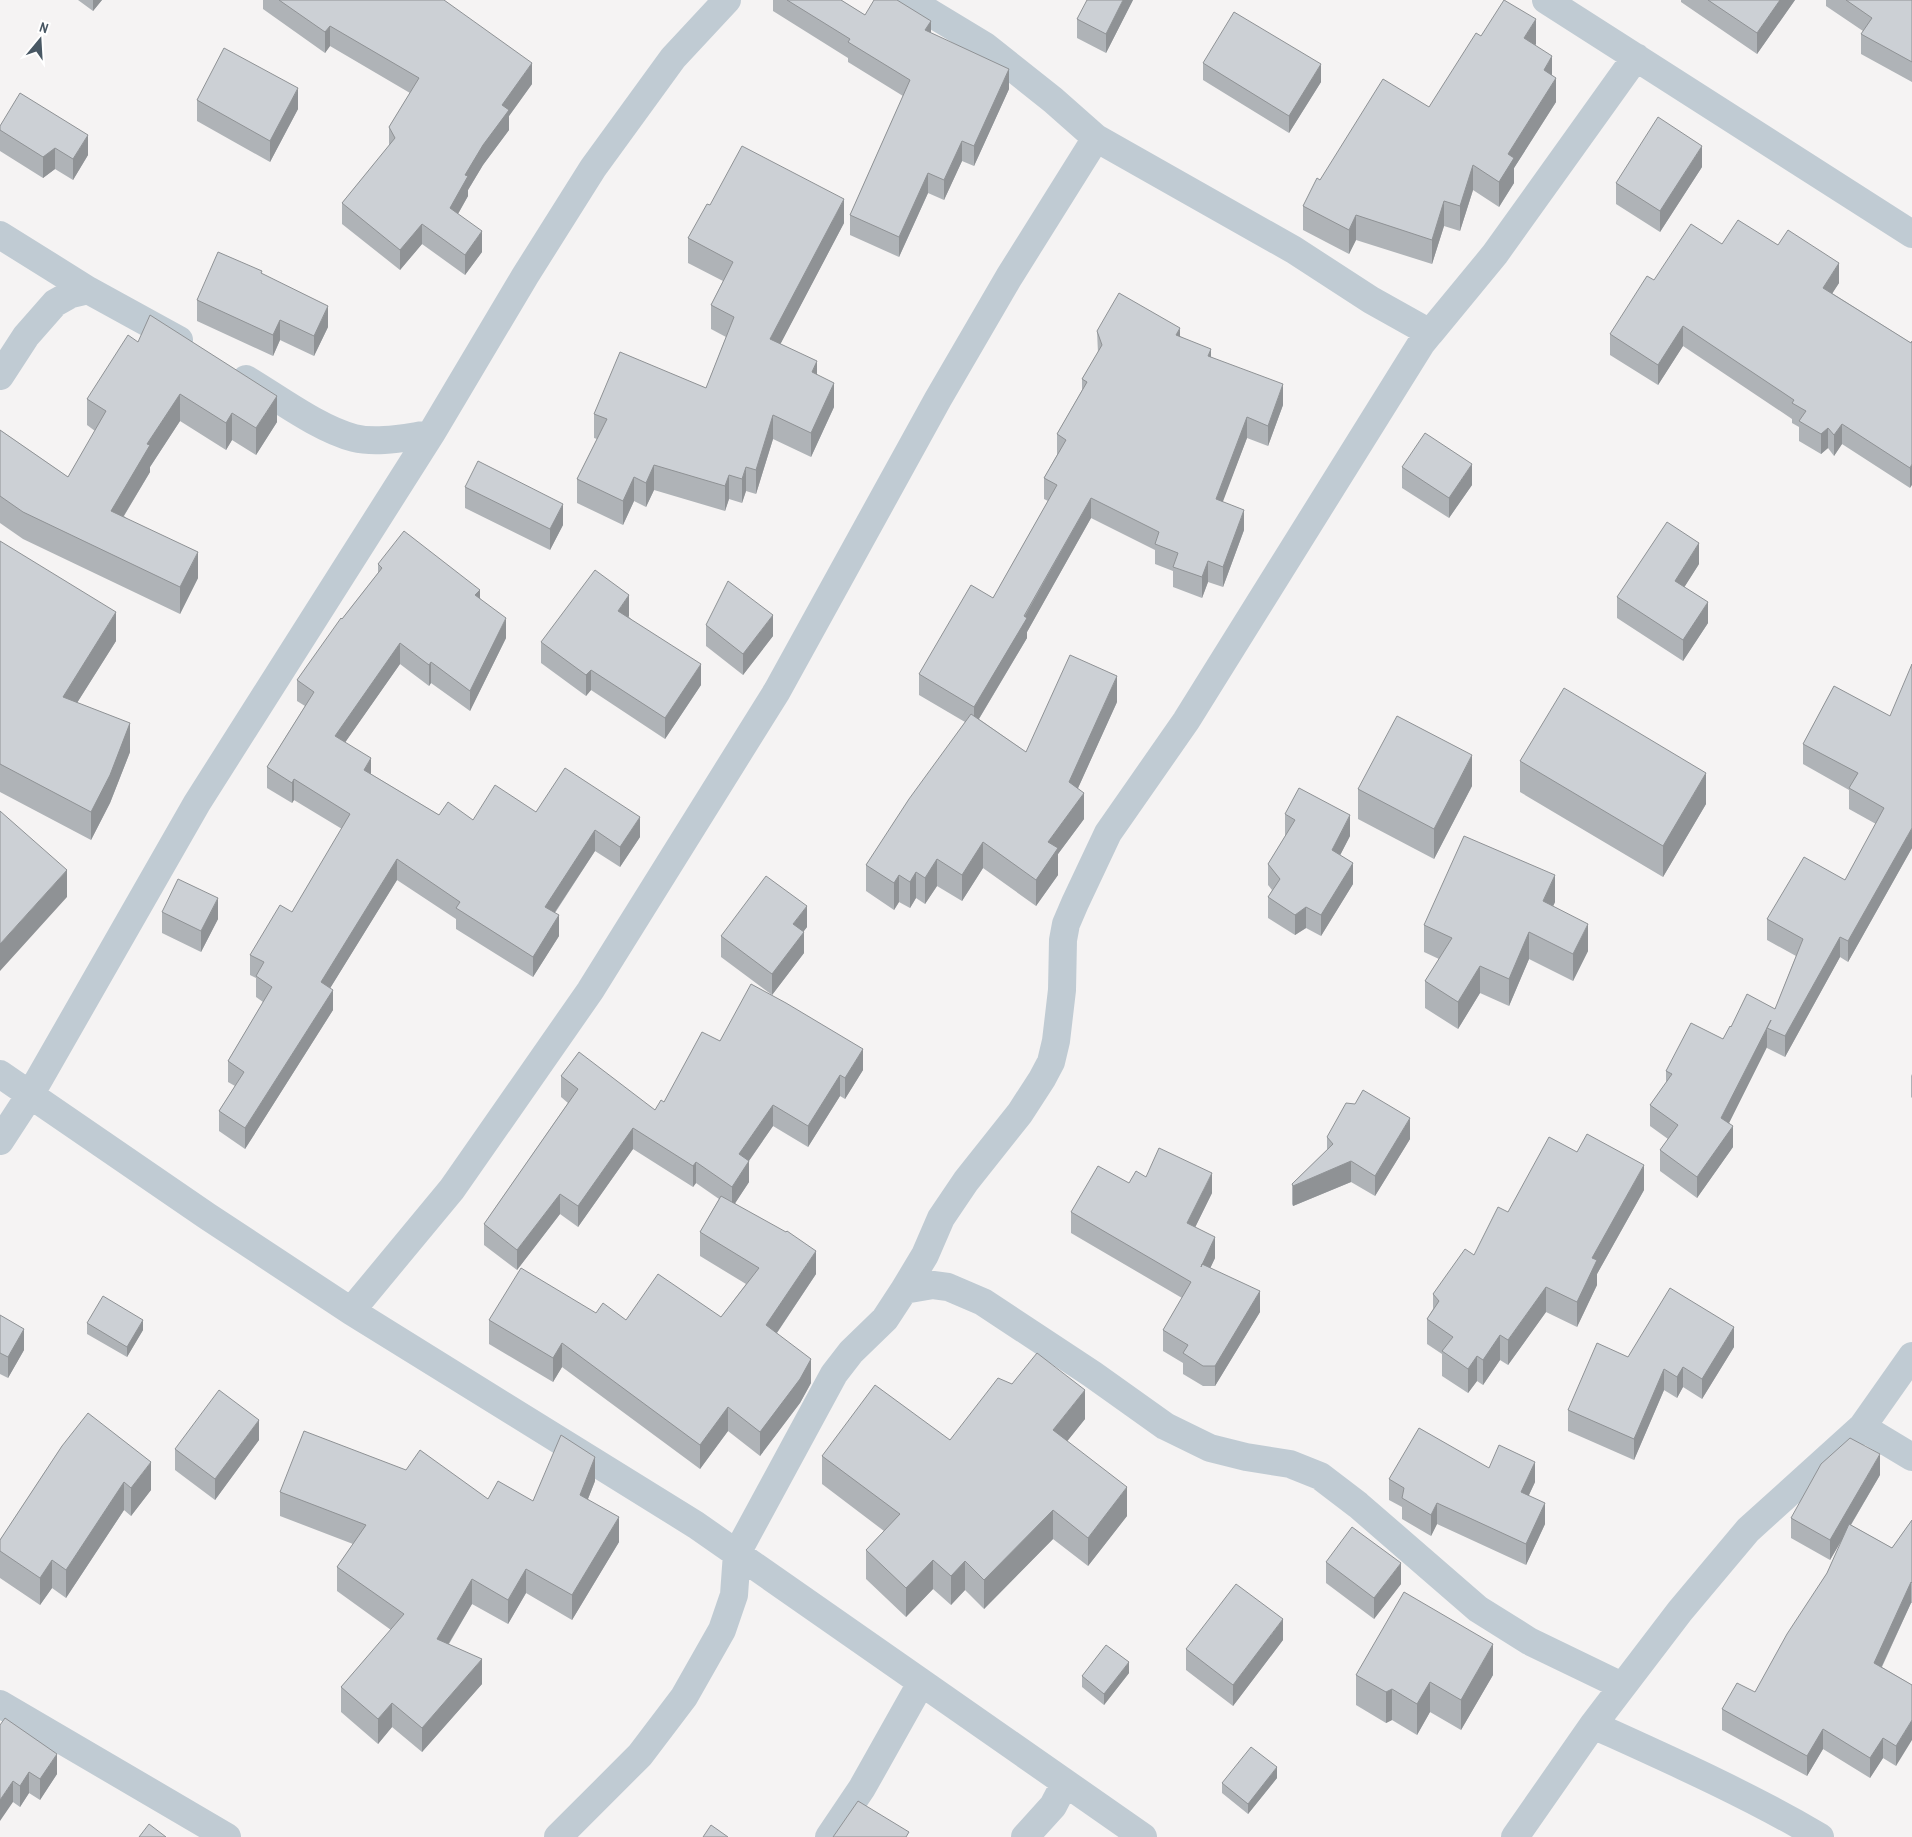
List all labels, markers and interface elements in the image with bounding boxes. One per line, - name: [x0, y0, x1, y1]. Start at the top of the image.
- north arrow: [15, 15, 65, 65]
- text: N: [37, 18, 51, 37]

